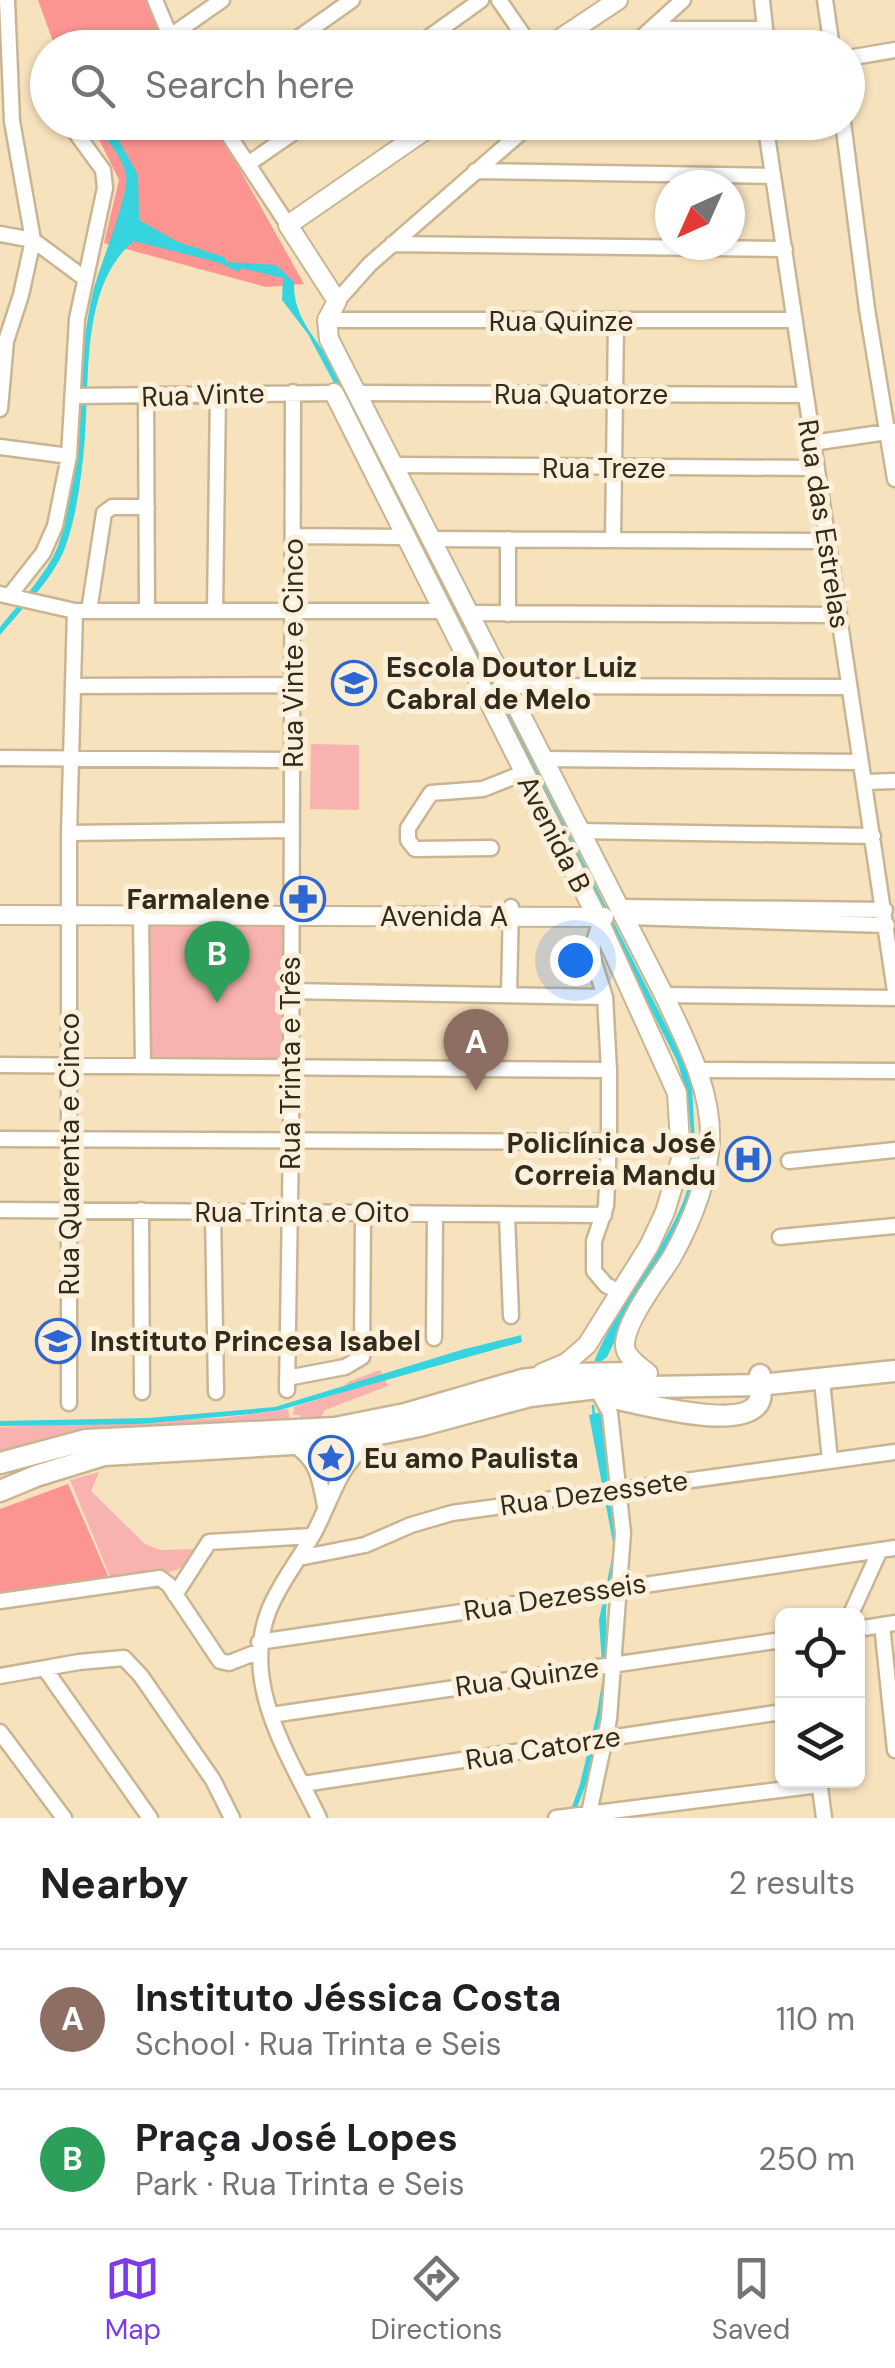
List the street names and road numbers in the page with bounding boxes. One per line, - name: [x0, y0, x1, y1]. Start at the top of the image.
- street label: Rua Quinze: [489, 303, 633, 340]
- street label: Rua Vinte: [141, 374, 265, 416]
- street label: Rua Quatorze: [494, 376, 668, 413]
- street label: Rua das Estrelas: [789, 417, 859, 631]
- street label: Rua Treze: [542, 450, 666, 487]
- street label: Rua Vinte e Cinco: [275, 538, 312, 768]
- street label: Avenida B: [509, 769, 599, 899]
- street label: Avenida A: [380, 898, 508, 935]
- street label: Rua Trinta e Três: [272, 956, 309, 1170]
- street label: Rua Quarenta e Cinco: [51, 1013, 88, 1295]
- street label: Rua Trinta e Oito: [194, 1194, 410, 1231]
- street label: Rua Dezessete: [498, 1462, 690, 1524]
- street label: Rua Dezesseis: [461, 1564, 649, 1630]
- street label: Rua Quinze: [453, 1649, 601, 1705]
- street label: Rua Catorze: [463, 1717, 623, 1779]

